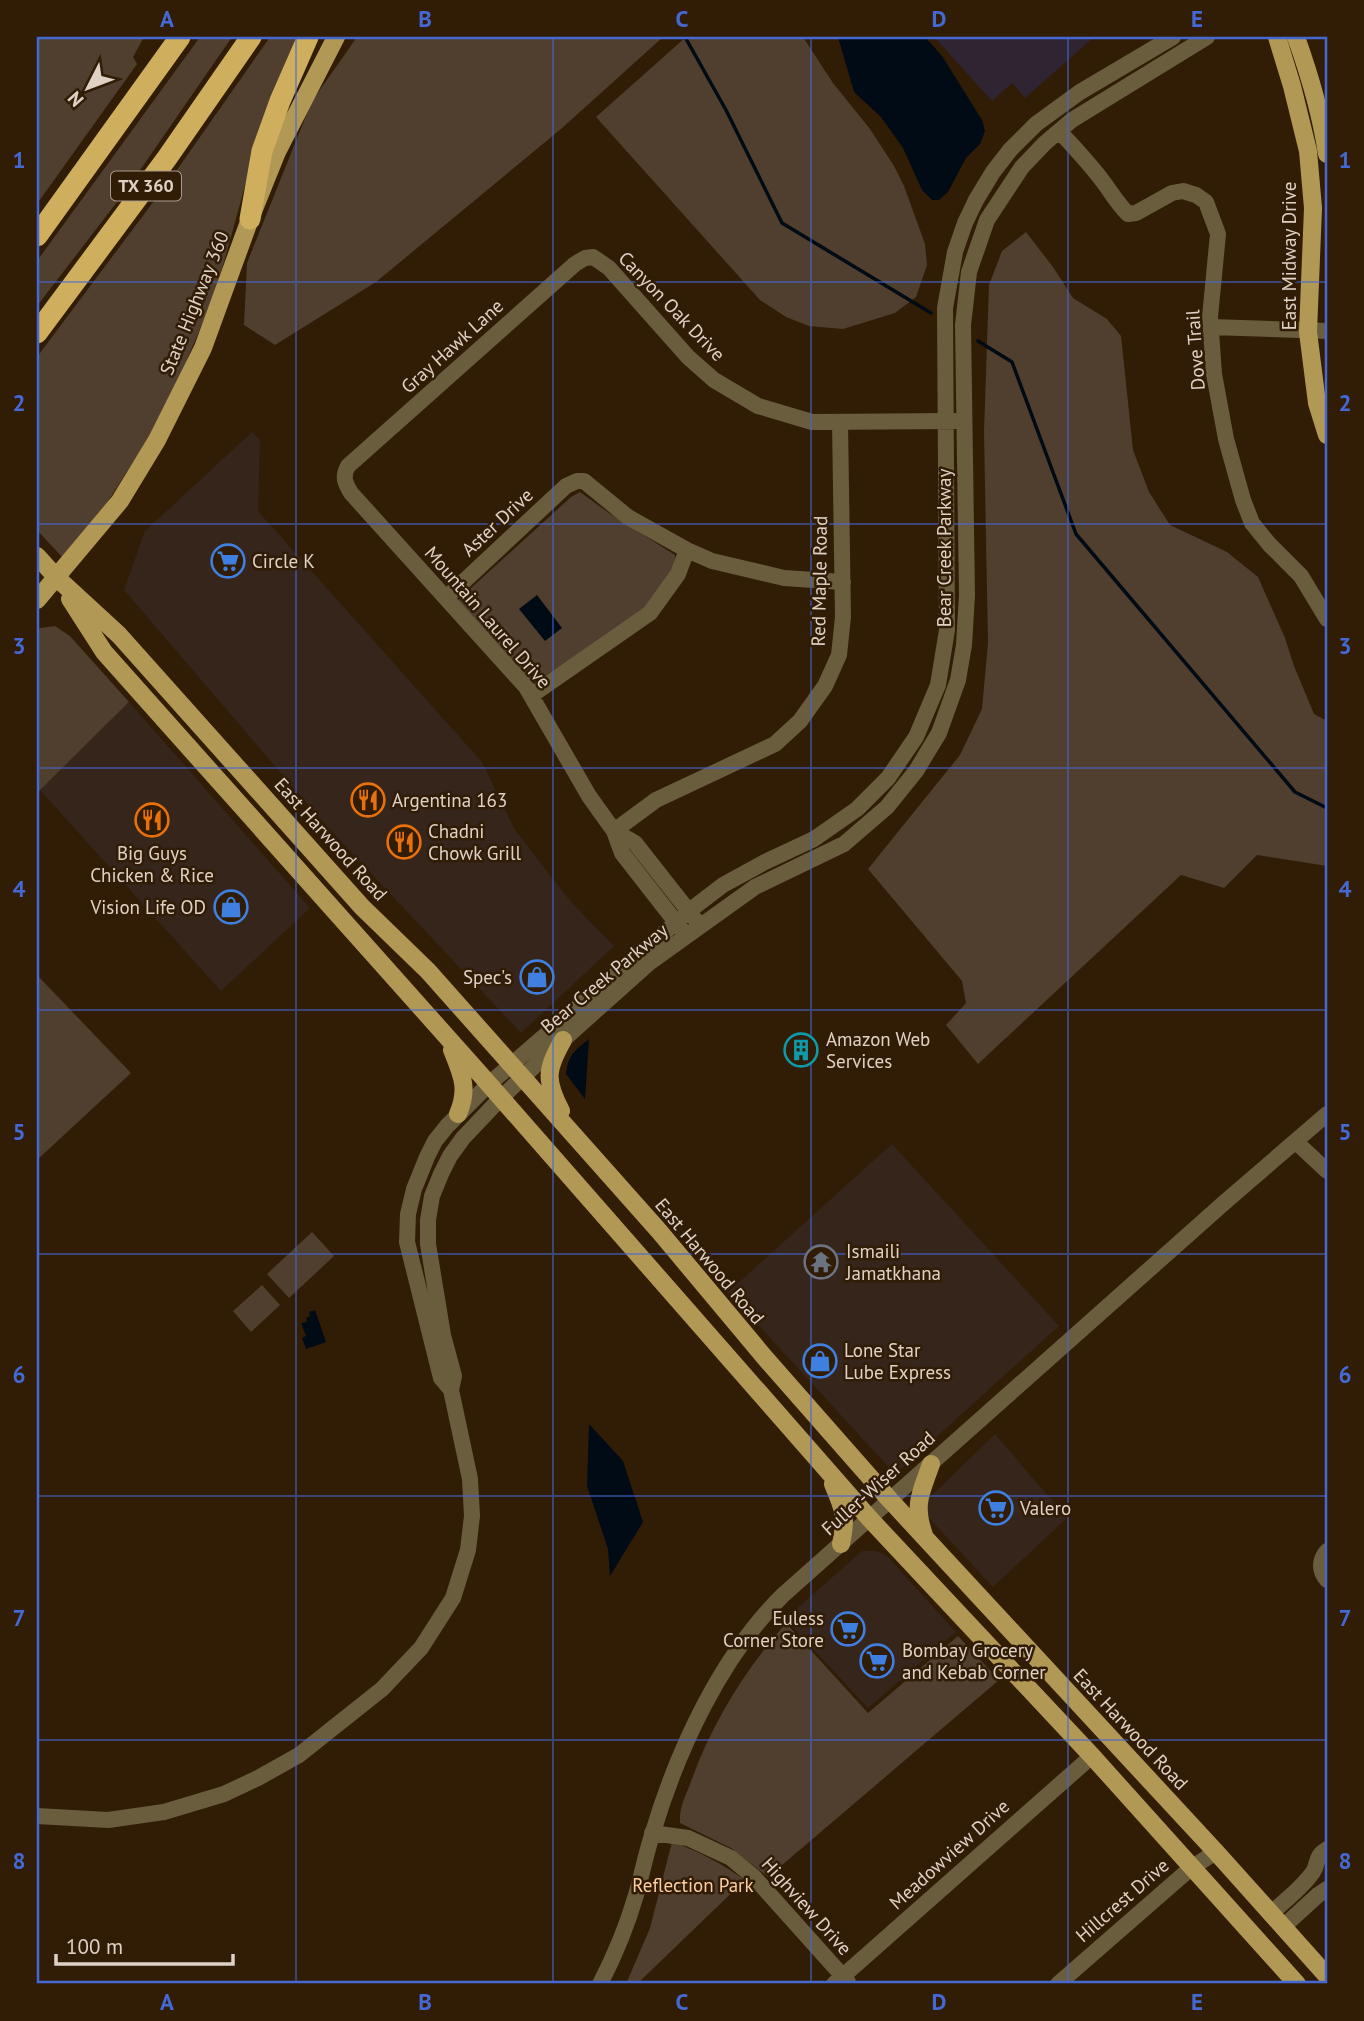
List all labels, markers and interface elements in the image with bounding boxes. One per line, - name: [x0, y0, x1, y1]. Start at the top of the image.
- text: A: [160, 4, 174, 33]
- text: B: [418, 4, 432, 33]
- text: C: [676, 4, 689, 33]
- text: D: [932, 4, 946, 33]
- text: E: [1191, 4, 1203, 33]
- north arrow: [52, 52, 122, 122]
- text: N: [62, 87, 88, 112]
- text: 1: [12, 145, 26, 174]
- text: 1: [1338, 145, 1352, 174]
- road number: TX 360: [111, 172, 181, 201]
- street label: East Midway Drive: [1277, 182, 1301, 330]
- street label: State Highway 360: [154, 228, 234, 378]
- street label: Canyon Oak Drive: [614, 246, 730, 366]
- street label: Gray Hawk Lane: [396, 294, 508, 398]
- street label: Dove Trail: [1180, 309, 1210, 391]
- text: 2: [12, 388, 26, 417]
- text: 2: [1338, 388, 1352, 417]
- street label: Bear Creek Parkway: [932, 469, 956, 627]
- street label: Aster Drive: [456, 483, 538, 561]
- street label: Red Maple Road: [806, 516, 832, 646]
- street label: Mountain Laurel Drive: [420, 541, 556, 693]
- supermarket icon: Circle K: [209, 542, 247, 580]
- place label: Circle K: [252, 549, 315, 573]
- text: 3: [12, 631, 26, 660]
- text: 3: [1338, 631, 1352, 660]
- street label: East Harwood Road: [269, 772, 393, 906]
- restaurant icon: Argentina 163: [349, 781, 387, 819]
- place label: Argentina 163: [392, 788, 507, 812]
- restaurant icon: Big Guys Chicken & Rice: [133, 801, 171, 839]
- place label: Chadni Chowk Grill: [428, 819, 522, 865]
- restaurant icon: Chadni Chowk Grill: [385, 823, 423, 861]
- place label: Big Guys Chicken & Rice: [90, 841, 214, 887]
- text: 4: [12, 874, 26, 903]
- text: 4: [1338, 874, 1352, 903]
- shop icon: Vision Life OD: [212, 888, 250, 926]
- place label: Vision Life OD: [89, 895, 206, 919]
- street label: Bear Creek Parkway: [536, 918, 673, 1038]
- shop icon: Spec's: [518, 958, 556, 996]
- place label: Spec's: [463, 965, 512, 989]
- place label: Amazon Web Services: [826, 1027, 930, 1073]
- building icon: Amazon Web Services: [782, 1031, 820, 1069]
- text: 5: [12, 1117, 26, 1146]
- text: 5: [1338, 1117, 1352, 1146]
- street label: East Harwood Road: [650, 1193, 770, 1329]
- place label: Ismaili Jamatkhana: [845, 1239, 941, 1285]
- temple icon: Ismaili Jamatkhana: [802, 1243, 840, 1281]
- place label: Lone Star Lube Express: [844, 1338, 951, 1384]
- shop icon: Lone Star Lube Express: [801, 1342, 839, 1380]
- text: 6: [12, 1360, 26, 1389]
- text: 6: [1338, 1360, 1352, 1389]
- street label: Fuller-Wiser Road: [816, 1426, 940, 1540]
- supermarket icon: Valero: [977, 1489, 1015, 1527]
- place label: Valero: [1019, 1496, 1071, 1520]
- text: 7: [12, 1603, 26, 1632]
- text: 7: [1338, 1603, 1352, 1632]
- place label: Euless Corner Store: [723, 1606, 824, 1652]
- supermarket icon: Euless Corner Store: [829, 1610, 867, 1648]
- place label: Bombay Grocery and Kebab Corner: [902, 1638, 1046, 1684]
- supermarket icon: Bombay Grocery and Kebab Corner: [858, 1642, 896, 1680]
- street label: East Harwood Road: [1069, 1663, 1193, 1795]
- street label: Meadowview Drive: [884, 1794, 1014, 1914]
- text: 8: [12, 1846, 26, 1875]
- text: 8: [1338, 1846, 1352, 1875]
- street label: Highview Drive: [757, 1852, 857, 1960]
- street label: Hillcrest Drive: [1070, 1853, 1174, 1947]
- park label: Reflection Park: [632, 1873, 754, 1897]
- scale bar: [56, 1923, 233, 1967]
- text: 100 m: [66, 1933, 123, 1960]
- text: A: [160, 1987, 174, 2016]
- text: B: [418, 1987, 432, 2016]
- text: C: [676, 1987, 689, 2016]
- text: D: [932, 1987, 946, 2016]
- text: E: [1191, 1987, 1203, 2016]

